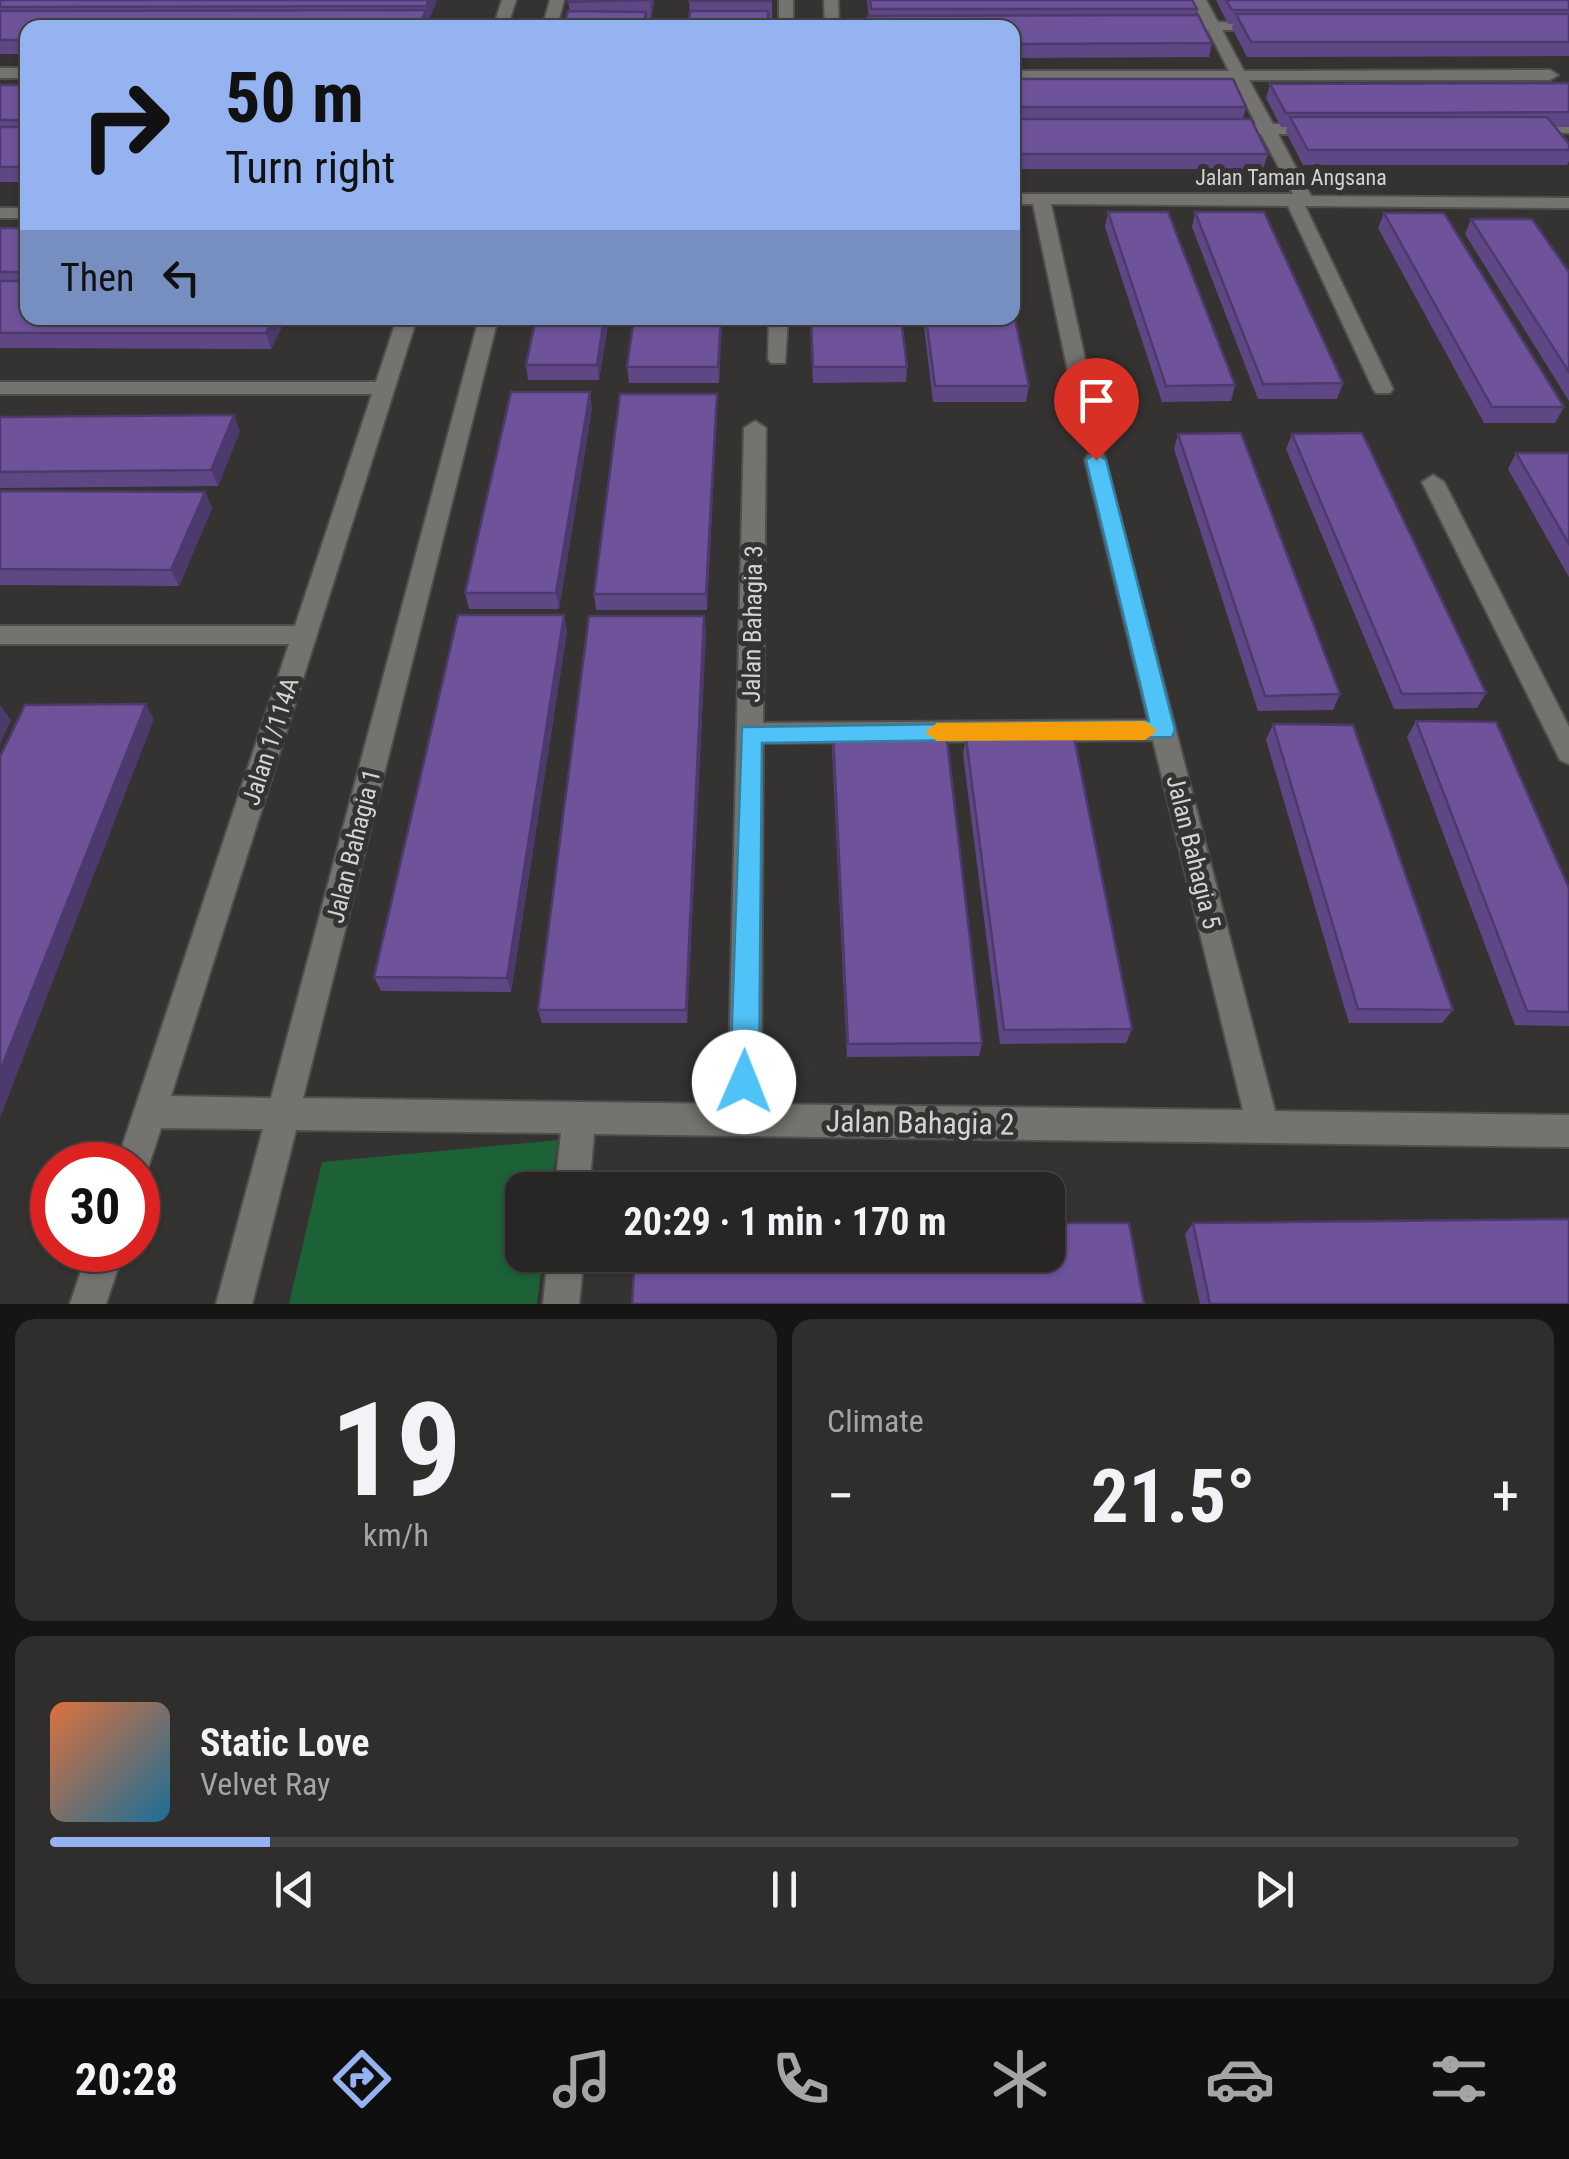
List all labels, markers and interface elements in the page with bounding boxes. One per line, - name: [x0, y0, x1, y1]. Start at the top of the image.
- text: 50 m: [225, 57, 364, 139]
- icon: right: [60, 60, 190, 190]
- text: Turn right: [225, 141, 395, 194]
- street label: Jalan Taman Angsana: [1195, 165, 1387, 190]
- icon: left: [154, 250, 209, 305]
- text: Then: [60, 256, 134, 300]
- pin: [1054, 358, 1139, 461]
- icon: arrive: [1069, 373, 1124, 428]
- street label: Jalan Bahagia 3: [737, 545, 768, 703]
- street label: Jalan 1/114A: [236, 674, 305, 809]
- street label: Jalan Bahagia 1: [320, 766, 387, 926]
- street label: Jalan Bahagia 5: [1160, 772, 1227, 932]
- position arrow: [692, 1030, 796, 1134]
- street label: Jalan Bahagia 2: [825, 1103, 1015, 1142]
- speed limit sign: 30: [30, 1142, 160, 1272]
- text: 20:29 · 1 min · 170 m: [624, 1200, 946, 1244]
- text: 19: [330, 1374, 462, 1527]
- text: Climate: [827, 1402, 924, 1440]
- text: 21.5°: [1091, 1452, 1255, 1540]
- text: −: [827, 1464, 855, 1528]
- text: +: [1492, 1464, 1519, 1528]
- text: km/h: [363, 1516, 429, 1554]
- text: Static Love: [200, 1721, 369, 1765]
- text: Velvet Ray: [200, 1765, 330, 1803]
- icon: previous: [267, 1862, 322, 1917]
- icon: pause: [757, 1862, 812, 1917]
- icon: next: [1247, 1862, 1302, 1917]
- icon: directions: [327, 2044, 397, 2114]
- icon: music: [547, 2044, 617, 2114]
- icon: phone: [766, 2044, 836, 2114]
- icon: climate: [985, 2044, 1055, 2114]
- icon: car: [1205, 2044, 1275, 2114]
- icon: filters: [1424, 2044, 1494, 2114]
- text: 20:28: [75, 2053, 178, 2106]

